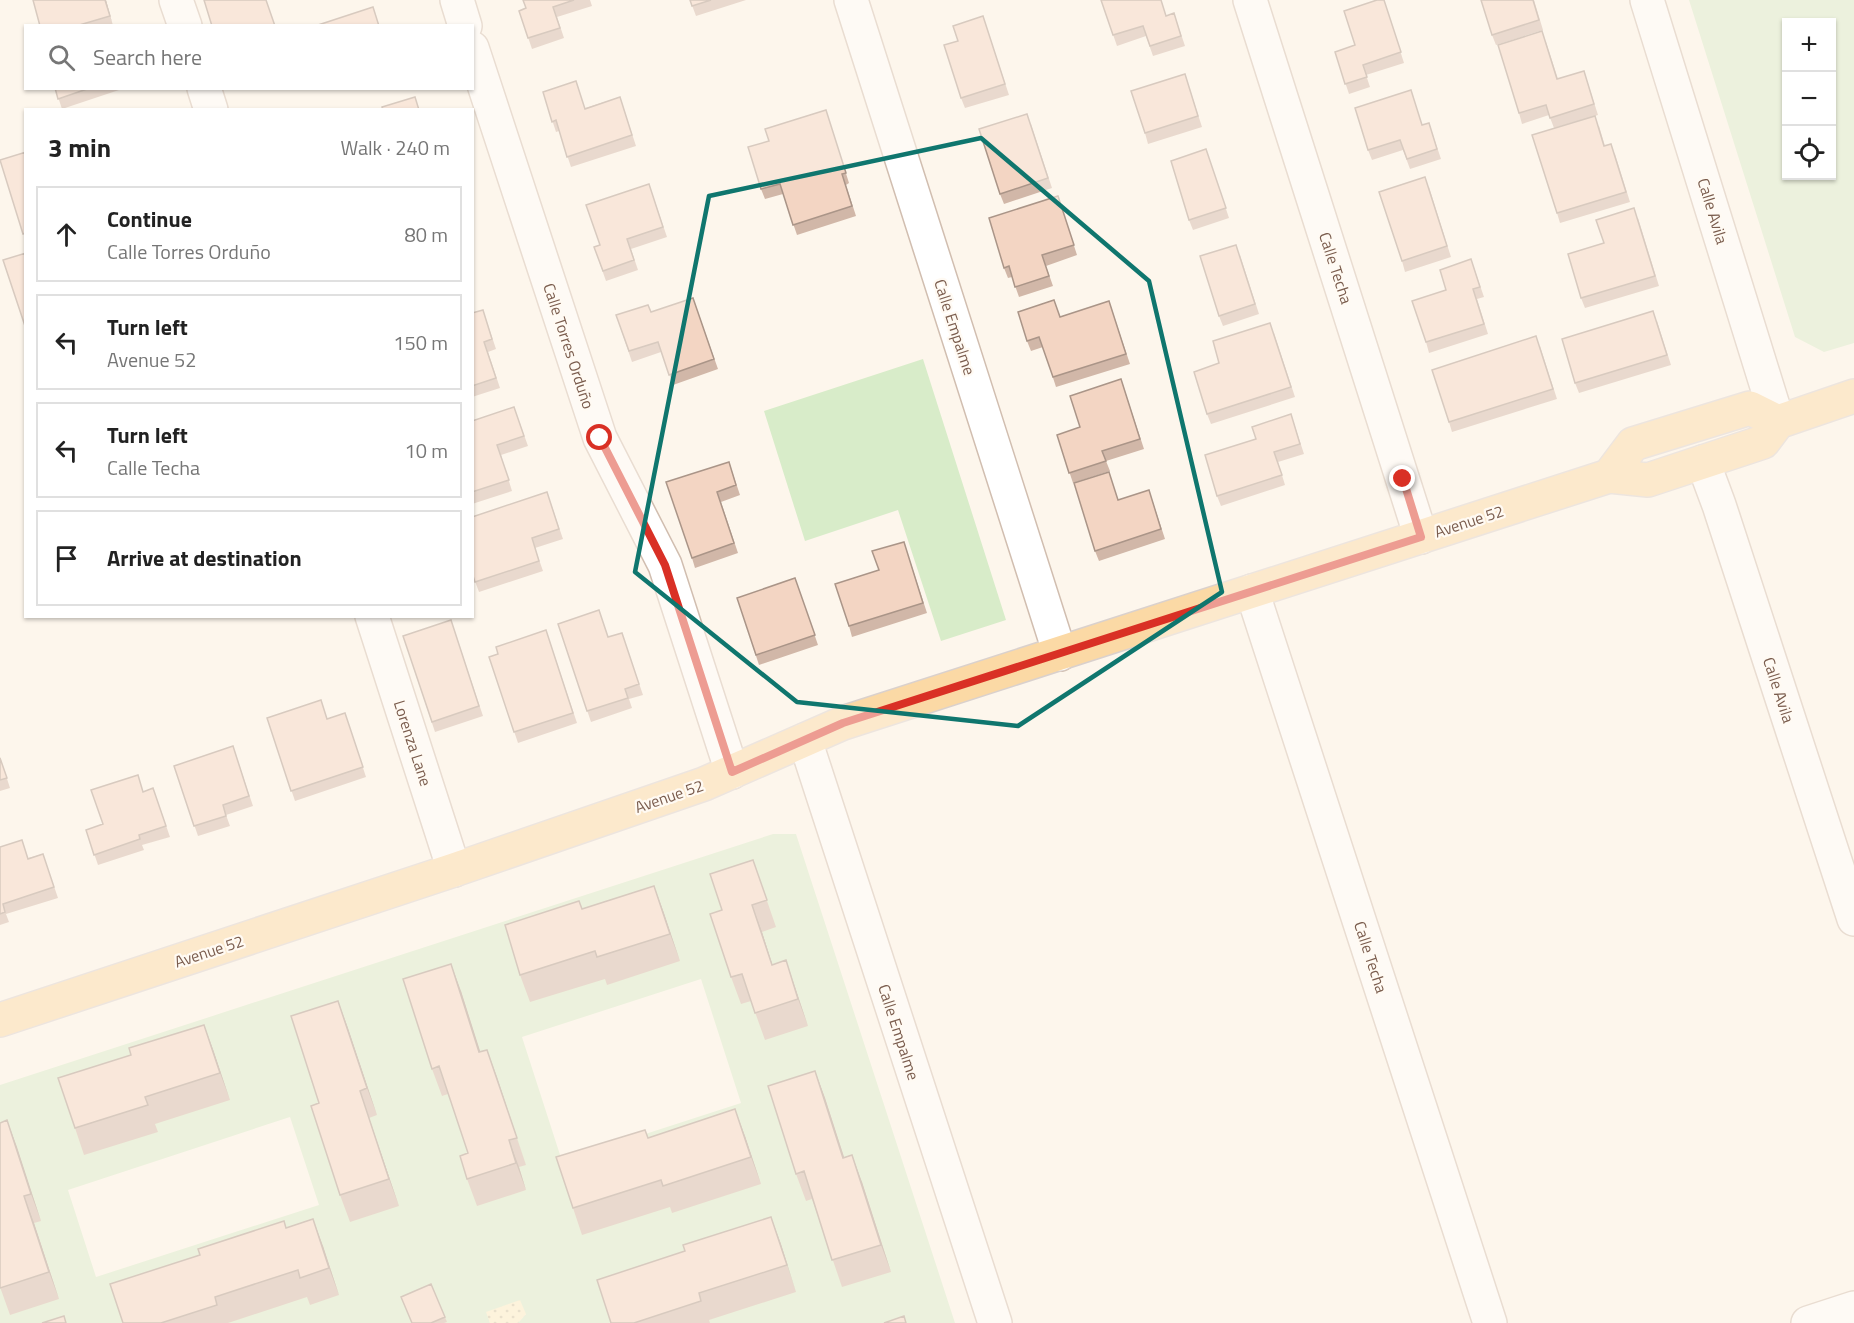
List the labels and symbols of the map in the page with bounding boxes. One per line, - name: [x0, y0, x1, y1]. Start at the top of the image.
- street label: Calle Avila: [1692, 175, 1734, 247]
- street label: Calle Techa: [1313, 229, 1359, 307]
- street label: Calle Empalme: [928, 276, 982, 378]
- street label: Calle Torres Orduño: [537, 280, 601, 412]
- route start: [586, 424, 612, 450]
- route end: [1389, 465, 1415, 491]
- street label: Avenue 52: [1431, 499, 1507, 543]
- street label: Calle Avila: [1757, 654, 1801, 726]
- street label: Lorenza Lane: [388, 697, 438, 789]
- street label: Avenue 52: [631, 773, 707, 819]
- street label: Calle Techa: [1348, 918, 1394, 996]
- street label: Avenue 52: [171, 929, 247, 973]
- street label: Calle Empalme: [872, 981, 926, 1083]

